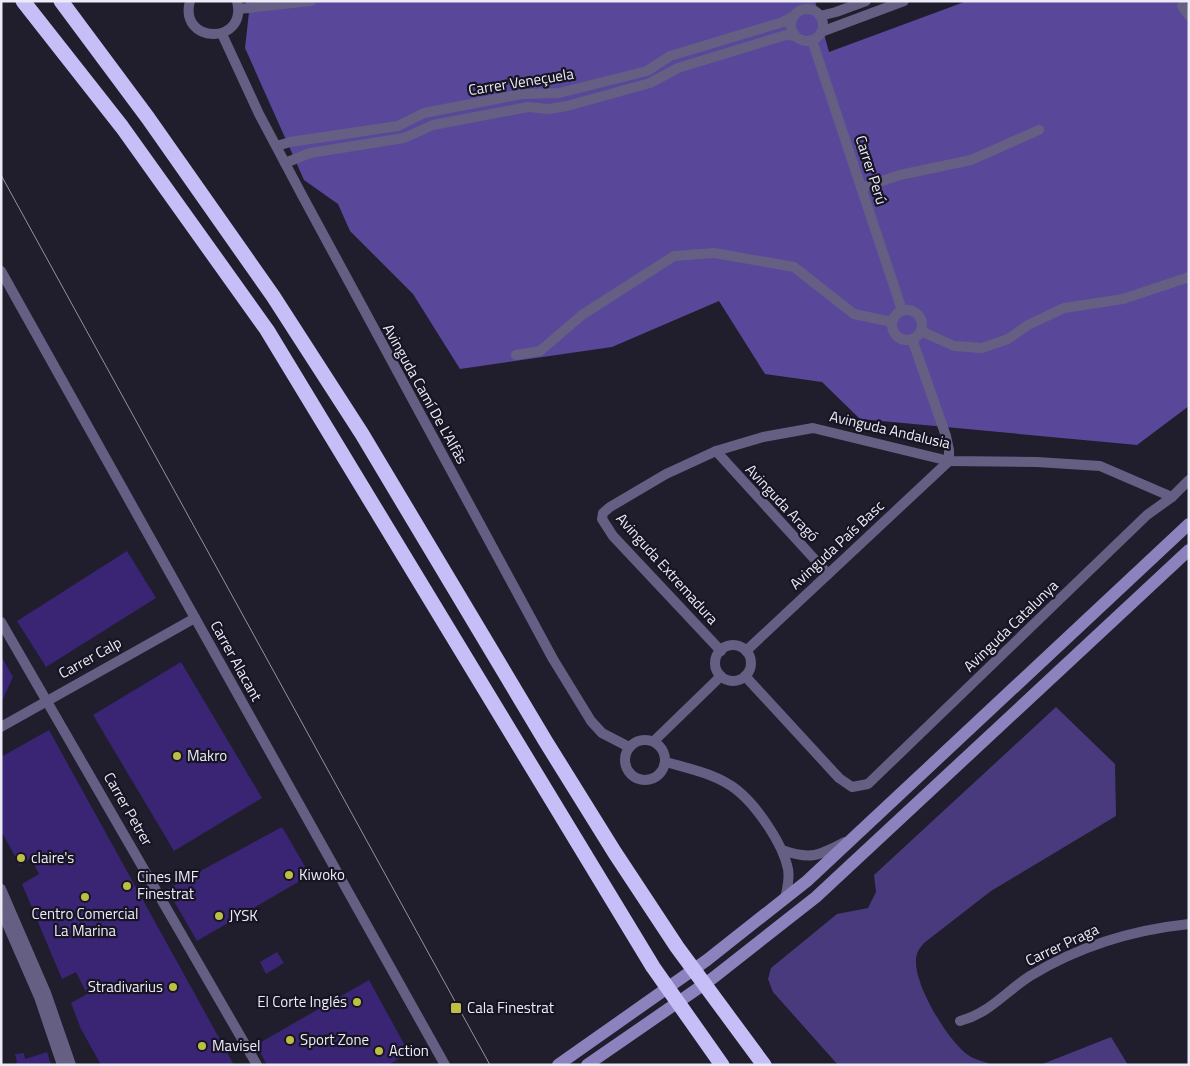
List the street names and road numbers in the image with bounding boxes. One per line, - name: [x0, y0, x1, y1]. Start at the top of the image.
- street label: Carrer Veneçuela: [467, 62, 576, 101]
- street label: Carrer Perú: [849, 132, 893, 207]
- street label: Avinguda Camí De L'Alfàs: [377, 319, 474, 468]
- street label: Avinguda Andalusia: [827, 404, 953, 455]
- street label: Avinguda Aragó: [740, 459, 825, 547]
- street label: Avinguda País Basc: [784, 495, 889, 595]
- street label: Avinguda Extremadura: [611, 508, 724, 630]
- street label: Avinguda Catalunya: [958, 574, 1064, 677]
- street label: Carrer Alacant: [205, 616, 268, 706]
- street label: Carrer Calp: [54, 631, 126, 684]
- street label: Carrer Petrer: [98, 768, 159, 850]
- street label: Carrer Praga: [1021, 917, 1103, 972]

